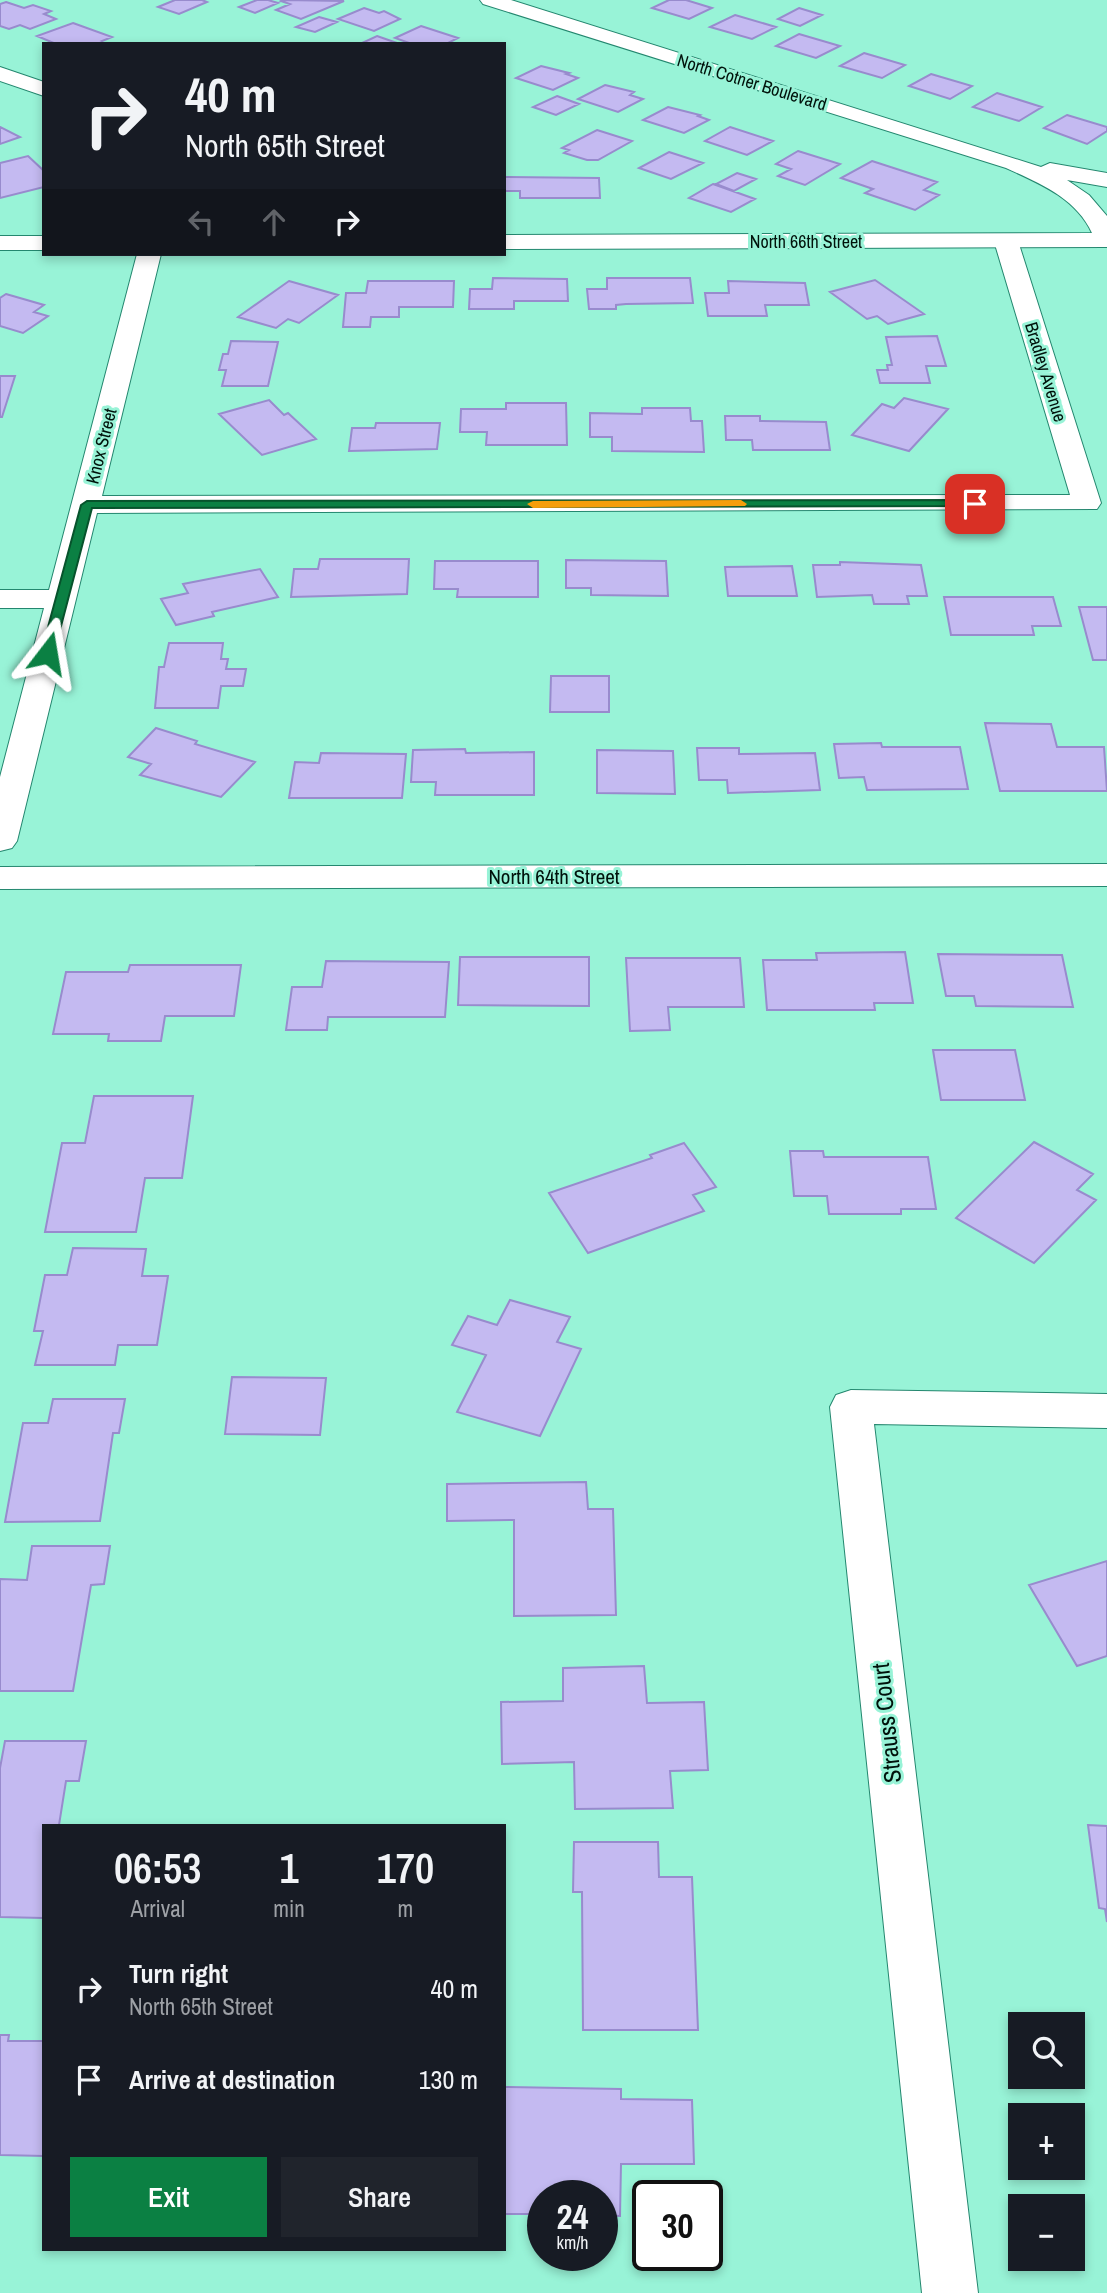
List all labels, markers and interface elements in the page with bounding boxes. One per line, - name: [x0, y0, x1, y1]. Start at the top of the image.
- street label: North Cotner Boulevard: [674, 47, 830, 117]
- text: 40 m: [185, 61, 277, 127]
- icon: right: [70, 70, 161, 161]
- text: North 65th Street: [185, 124, 385, 167]
- icon: left: [182, 203, 220, 241]
- icon: ahead: [255, 203, 293, 241]
- icon: right: [328, 203, 366, 241]
- street label: North 66th Street: [750, 229, 862, 254]
- street label: Bradley Avenue: [1019, 319, 1073, 425]
- street label: Knox Street: [80, 406, 122, 486]
- pin: [945, 474, 1005, 534]
- icon: arrive: [956, 485, 994, 523]
- position arrow: [11, 616, 85, 690]
- street label: North 64th Street: [488, 862, 620, 891]
- street label: Strauss Court: [864, 1661, 908, 1784]
- text: 06:53: [114, 1840, 201, 1896]
- text: 1: [279, 1840, 299, 1896]
- text: 170: [377, 1840, 434, 1896]
- text: Arrival: [130, 1893, 185, 1924]
- text: min: [273, 1893, 305, 1924]
- text: m: [398, 1893, 413, 1924]
- text: Turn right: [129, 1956, 228, 1991]
- icon: right: [70, 1970, 108, 2008]
- text: 40 m: [431, 1971, 478, 2006]
- text: North 65th Street: [129, 1991, 273, 2022]
- map controls: [1008, 2012, 1085, 2271]
- button: search: [1008, 2012, 1085, 2089]
- icon: arrive: [70, 2061, 108, 2099]
- text: Arrive at destination: [129, 2062, 335, 2097]
- text: 130 m: [419, 2062, 478, 2097]
- button: +: [1008, 2103, 1085, 2180]
- button: Exit: [70, 2157, 267, 2237]
- button: Share: [281, 2157, 478, 2237]
- speed limit sign: 30: [632, 2180, 723, 2271]
- text: 24: [557, 2193, 588, 2240]
- button: −: [1008, 2194, 1085, 2271]
- text: km/h: [557, 2230, 589, 2255]

